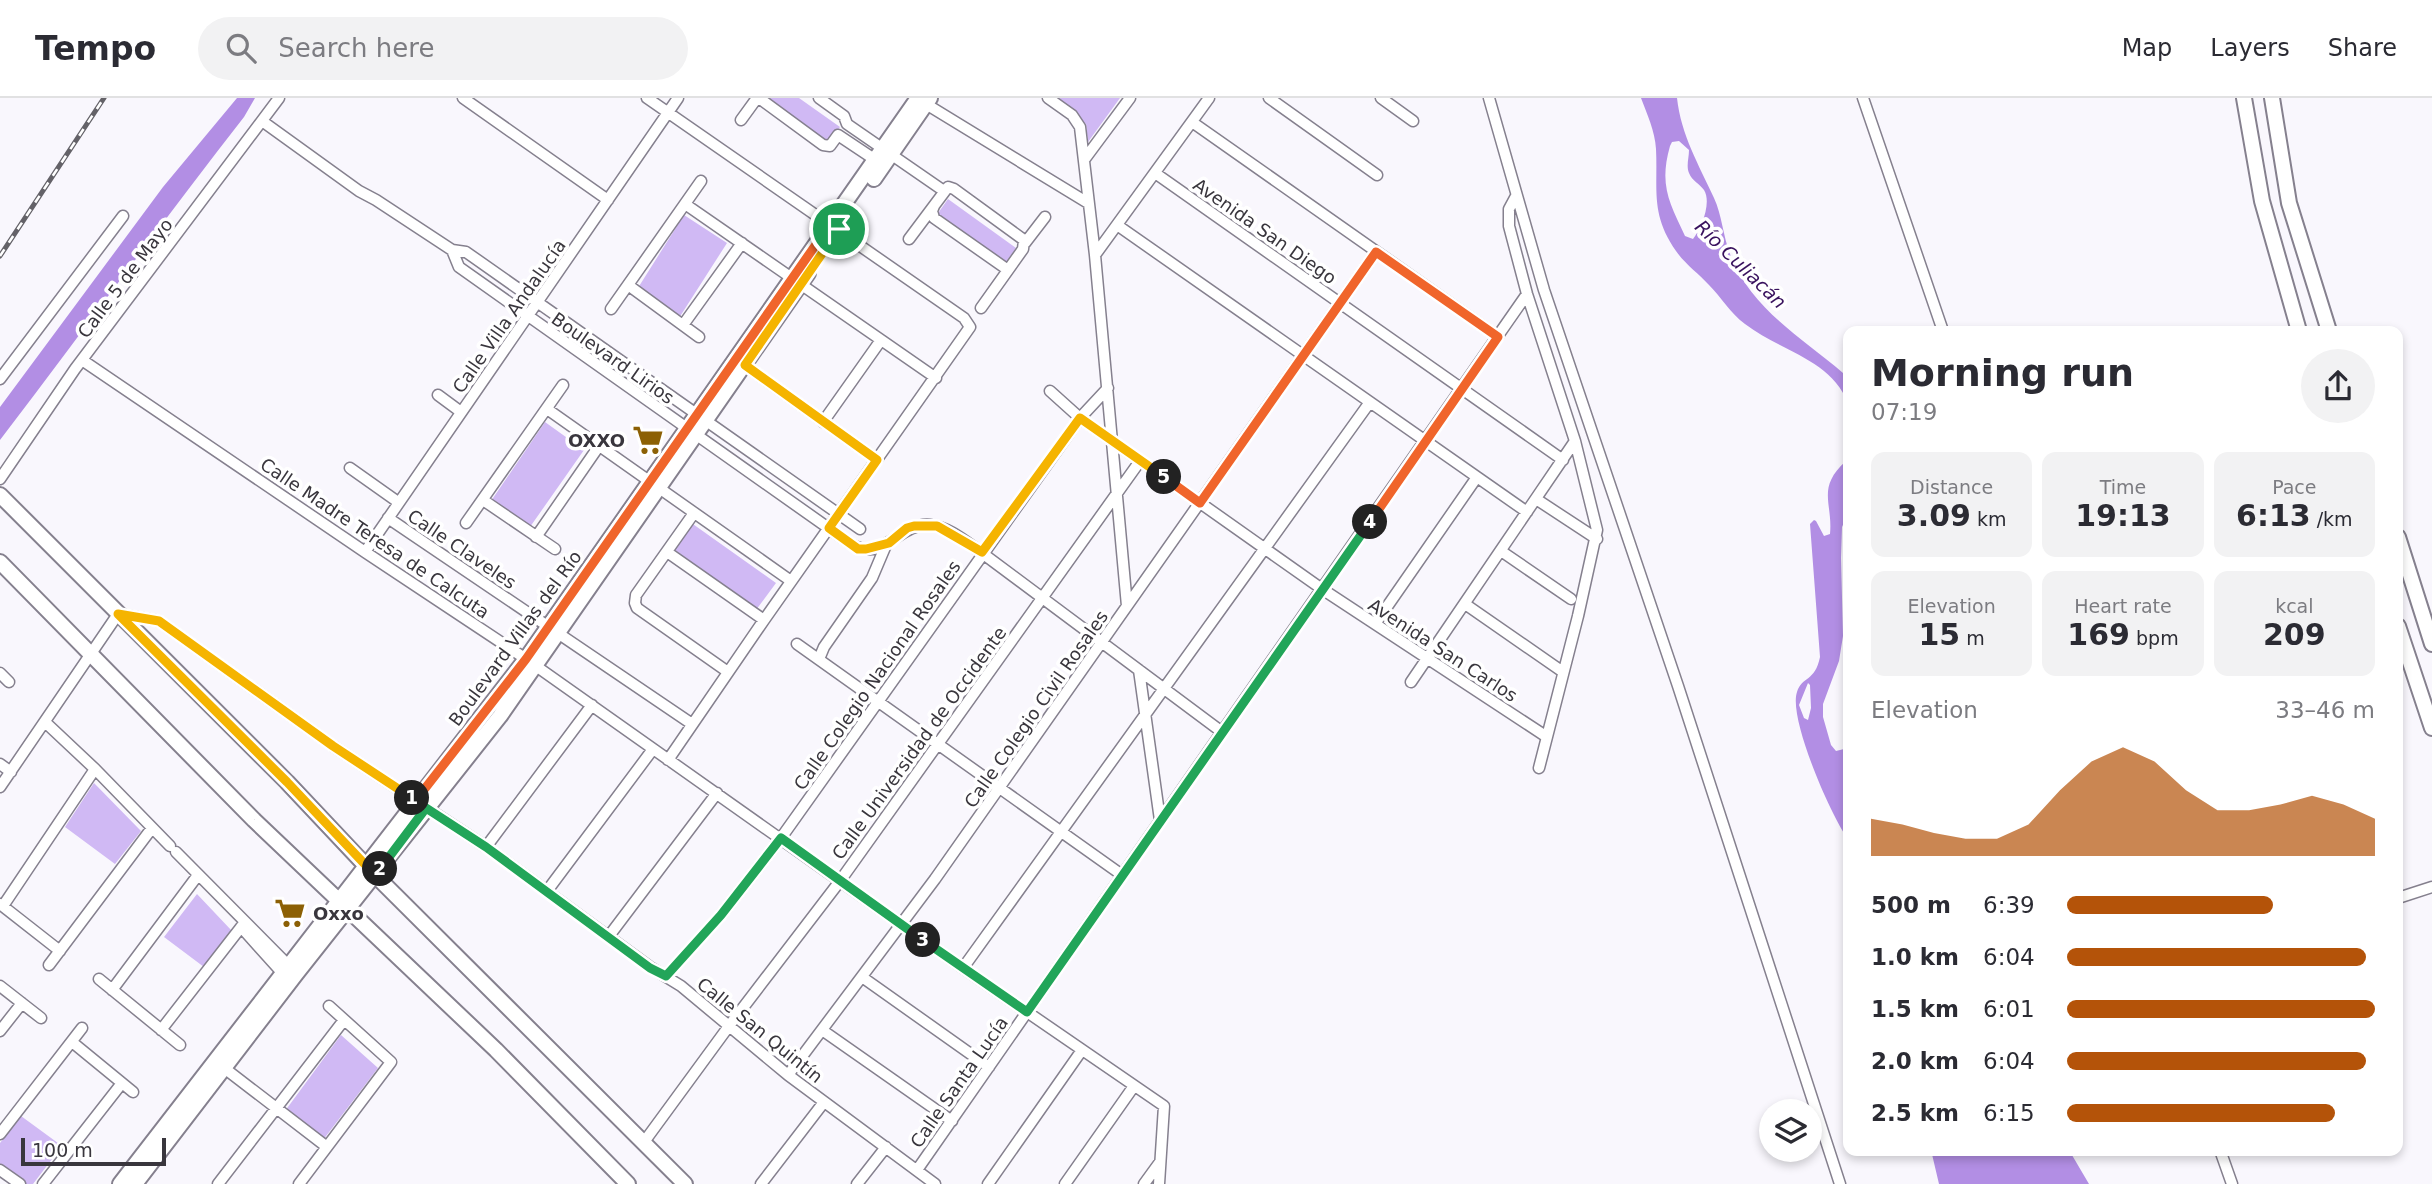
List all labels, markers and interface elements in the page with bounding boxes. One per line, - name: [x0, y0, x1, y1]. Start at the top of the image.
- search box: [198, 17, 688, 80]
- text: Tempo: [35, 29, 156, 68]
- icon: search: [222, 29, 260, 67]
- text: Search here: [278, 33, 434, 63]
- text: Map: [2122, 34, 2172, 62]
- text: Layers: [2210, 34, 2290, 62]
- text: Share: [2328, 34, 2397, 62]
- street label: Avenida San Diego: [1190, 174, 1340, 288]
- pin: [809, 199, 869, 259]
- icon: arrive: [820, 210, 858, 248]
- street label: Calle 5 de Mayo: [73, 214, 177, 342]
- water label: Río Culiacán: [1691, 215, 1791, 313]
- street label: Calle Villa Andalucía: [448, 235, 570, 397]
- street label: Boulevard Lirios: [548, 308, 678, 408]
- button: share: [2301, 349, 2375, 423]
- text: Morning run: [1871, 351, 2134, 395]
- text: 07:19: [1871, 399, 1937, 425]
- supermarket icon: OXXO: [631, 423, 665, 457]
- place label: OXXO: [568, 430, 625, 451]
- street label: Calle Madre Teresa de Calcuta: [257, 453, 493, 623]
- pin: 5: [1146, 460, 1182, 494]
- text: 5: [1157, 465, 1170, 487]
- text: Distance: [1910, 476, 1993, 498]
- text: Time: [2100, 476, 2146, 498]
- text: Pace: [2272, 476, 2317, 498]
- text: 3.09: [1897, 498, 1971, 533]
- text: 19:13: [2075, 498, 2171, 533]
- text: 6:13: [2236, 498, 2311, 533]
- pin: 4: [1352, 504, 1388, 540]
- street label: Calle Claveles: [404, 505, 520, 593]
- text: km: [1971, 508, 2006, 530]
- text: /km: [2311, 508, 2353, 530]
- text: 4: [1363, 510, 1376, 532]
- street label: Boulevard Villas del Río: [444, 546, 586, 730]
- street label: Calle Colegio Nacional Rosales: [789, 556, 965, 794]
- street label: Avenida San Carlos: [1365, 594, 1521, 706]
- text: Elevation: [1908, 595, 1996, 617]
- text: Heart rate: [2074, 595, 2172, 617]
- text: kcal: [2275, 595, 2314, 617]
- street label: Calle Colegio Civil Rosales: [960, 606, 1112, 812]
- text: 15: [1919, 617, 1960, 652]
- text: 169: [2067, 617, 2130, 652]
- text: 209: [2263, 617, 2326, 652]
- street label: Calle Universidad de Occidente: [828, 623, 1010, 863]
- text: m: [1960, 627, 1985, 649]
- text: bpm: [2130, 627, 2179, 649]
- text: Elevation: [1871, 697, 1978, 723]
- text: 33–46 m: [2275, 697, 2375, 723]
- pin: 1: [394, 780, 430, 816]
- text: 1: [405, 786, 418, 808]
- pin: 2: [362, 852, 398, 886]
- text: 2: [373, 857, 386, 879]
- text: 500 m: [1871, 892, 1951, 918]
- text: 6:39: [1983, 892, 2035, 918]
- supermarket icon: Oxxo: [273, 896, 307, 930]
- place label: Oxxo: [313, 903, 364, 924]
- pin: 3: [906, 922, 940, 958]
- text: 3: [916, 928, 929, 950]
- text: 1.0 km: [1871, 944, 1959, 970]
- text: 6:04: [1983, 944, 2035, 970]
- street label: Calle San Quintín: [693, 973, 827, 1087]
- text: 1.5 km: [1871, 996, 1959, 1022]
- text: 6:01: [1983, 996, 2035, 1022]
- street label: Calle Santa Lucía: [906, 1012, 1012, 1152]
- text: 2.0 km: [1871, 1048, 1959, 1074]
- text: 6:04: [1983, 1048, 2035, 1074]
- map controls: [1759, 1099, 1822, 1162]
- button: layers: [1759, 1099, 1822, 1162]
- text: 2.5 km: [1871, 1100, 1959, 1126]
- text: 6:15: [1983, 1100, 2035, 1126]
- scale bar: [21, 1135, 166, 1167]
- text: 100 m: [32, 1139, 93, 1161]

